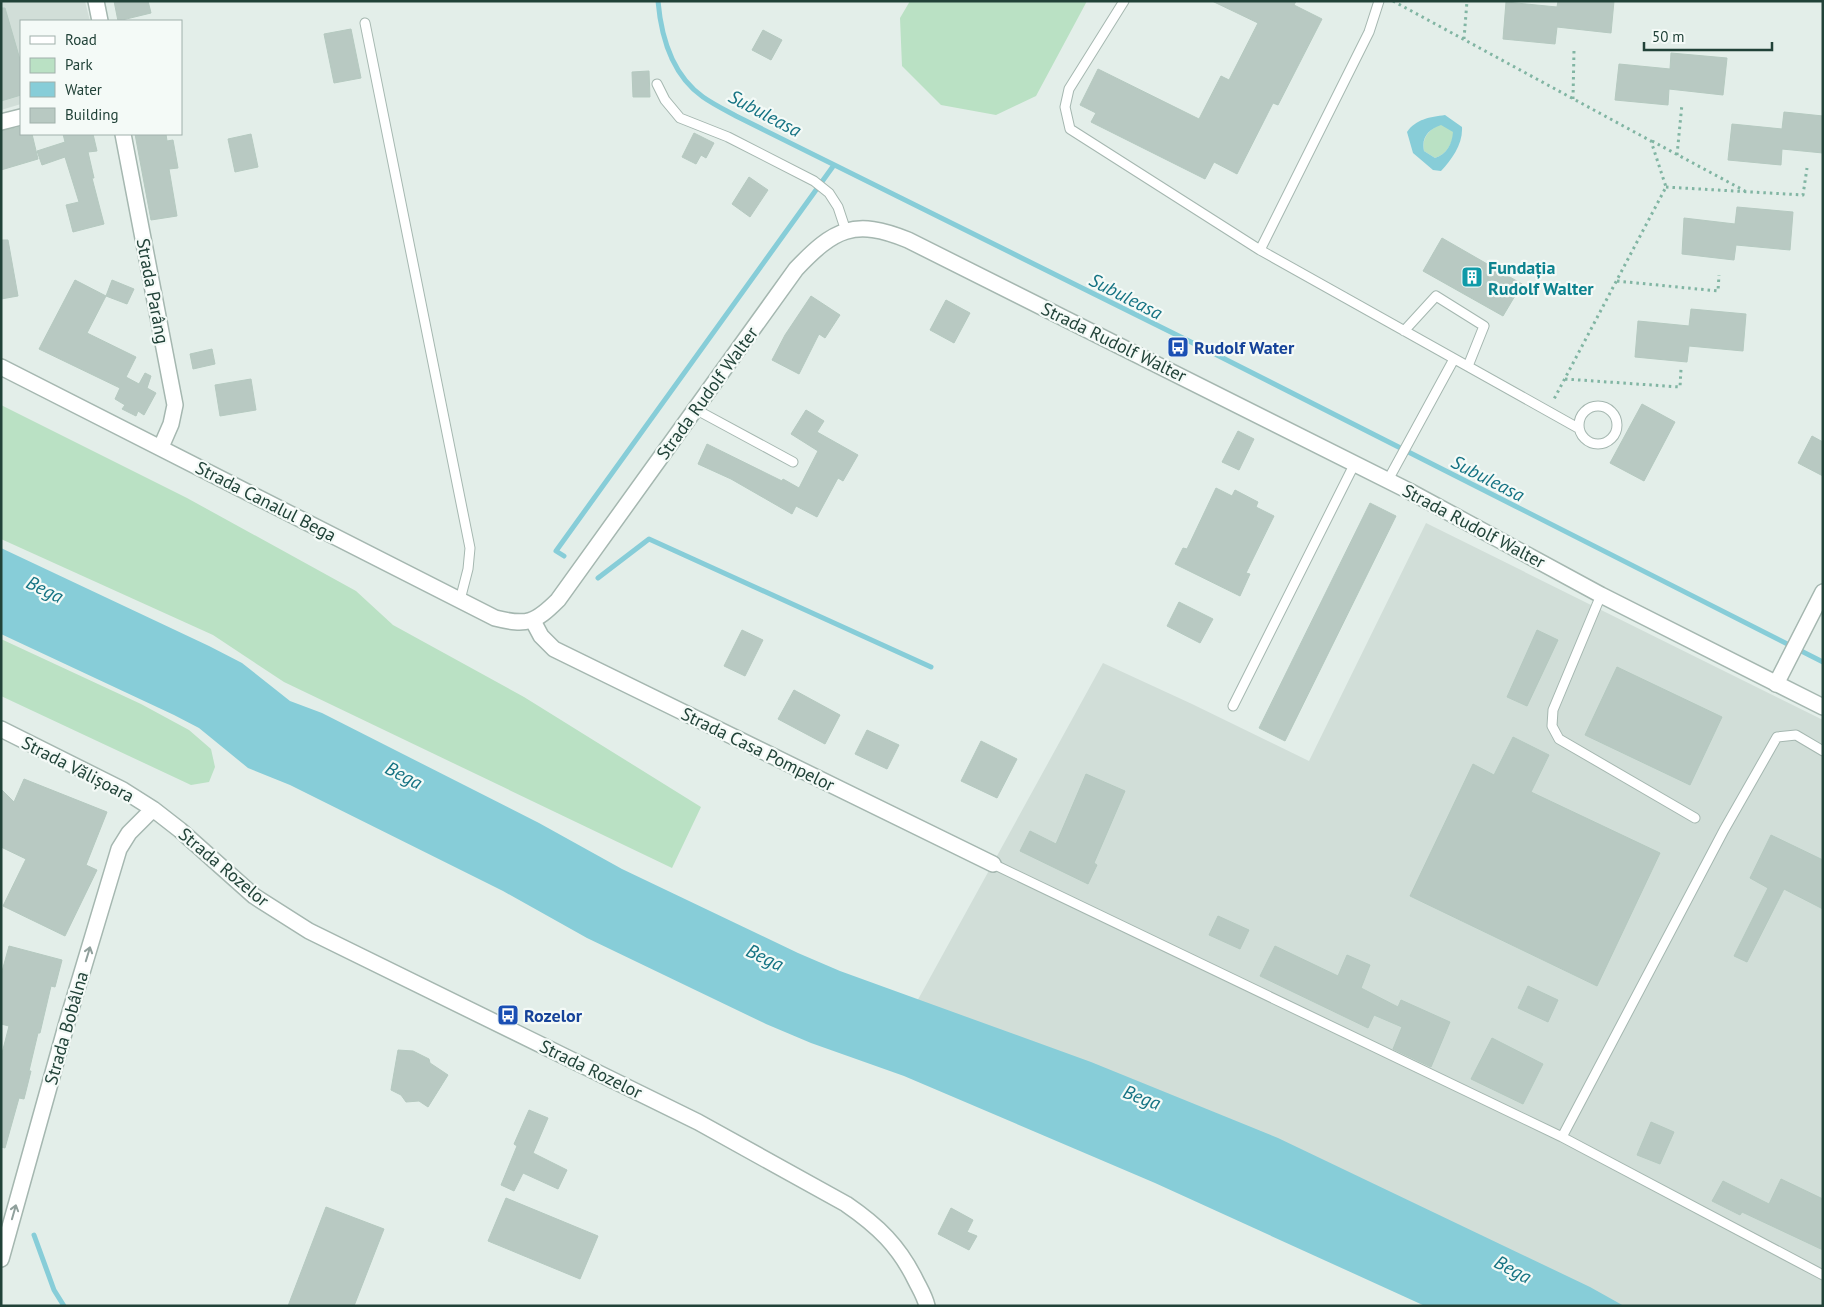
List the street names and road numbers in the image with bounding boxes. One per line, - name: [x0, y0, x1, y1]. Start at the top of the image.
- street label: Strada Parâng: [131, 236, 175, 346]
- street label: Strada Rudolf Walter: [1038, 297, 1190, 387]
- street label: Strada Rudolf Walter: [651, 322, 763, 464]
- street label: Strada Canalul Bega: [192, 456, 340, 546]
- street label: Strada Rudolf Walter: [1399, 479, 1549, 573]
- street label: Strada Casa Pompelor: [677, 702, 839, 796]
- street label: Strada Vălișoara: [18, 731, 138, 807]
- street label: Strada Rozelor: [174, 822, 274, 912]
- street label: Strada Bobâlna: [39, 969, 93, 1087]
- street label: Strada Rozelor: [536, 1034, 646, 1104]

